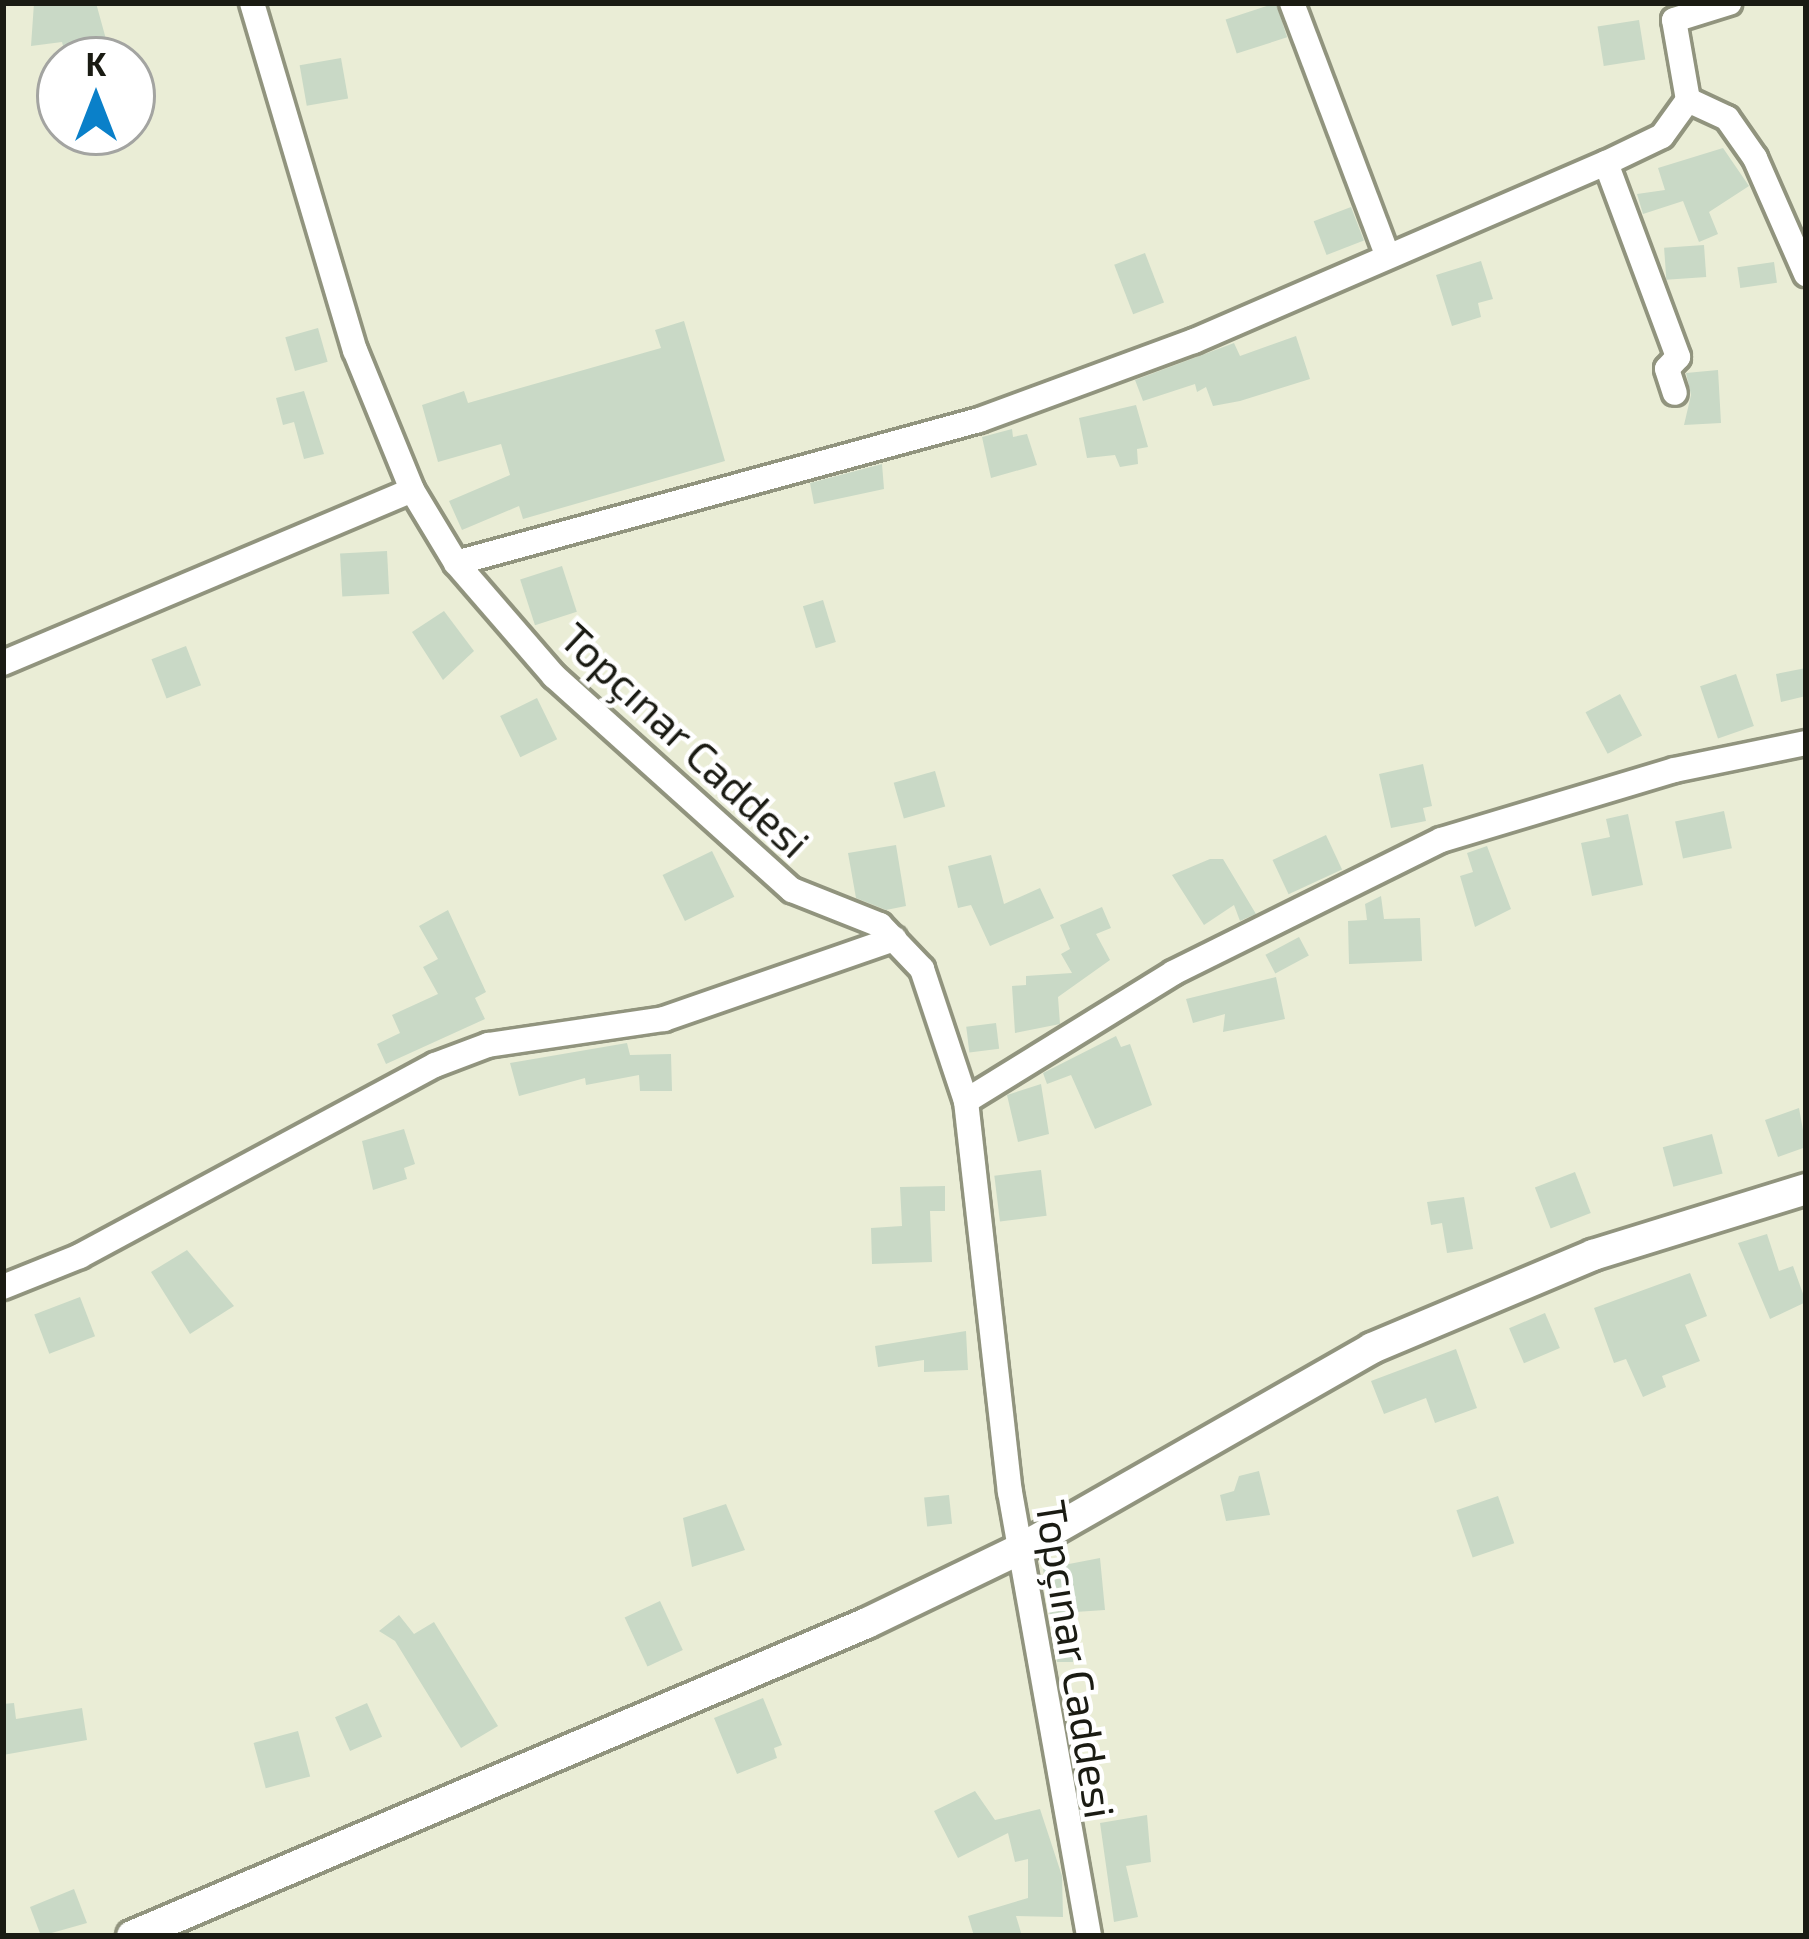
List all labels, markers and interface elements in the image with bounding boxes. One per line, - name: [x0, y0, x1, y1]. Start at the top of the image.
- north arrow: [36, 36, 156, 156]
- text: K: [86, 43, 106, 83]
- street label: Topçınar Caddesi: [551, 611, 821, 867]
- street label: Topçınar Caddesi: [1027, 1496, 1127, 1822]

